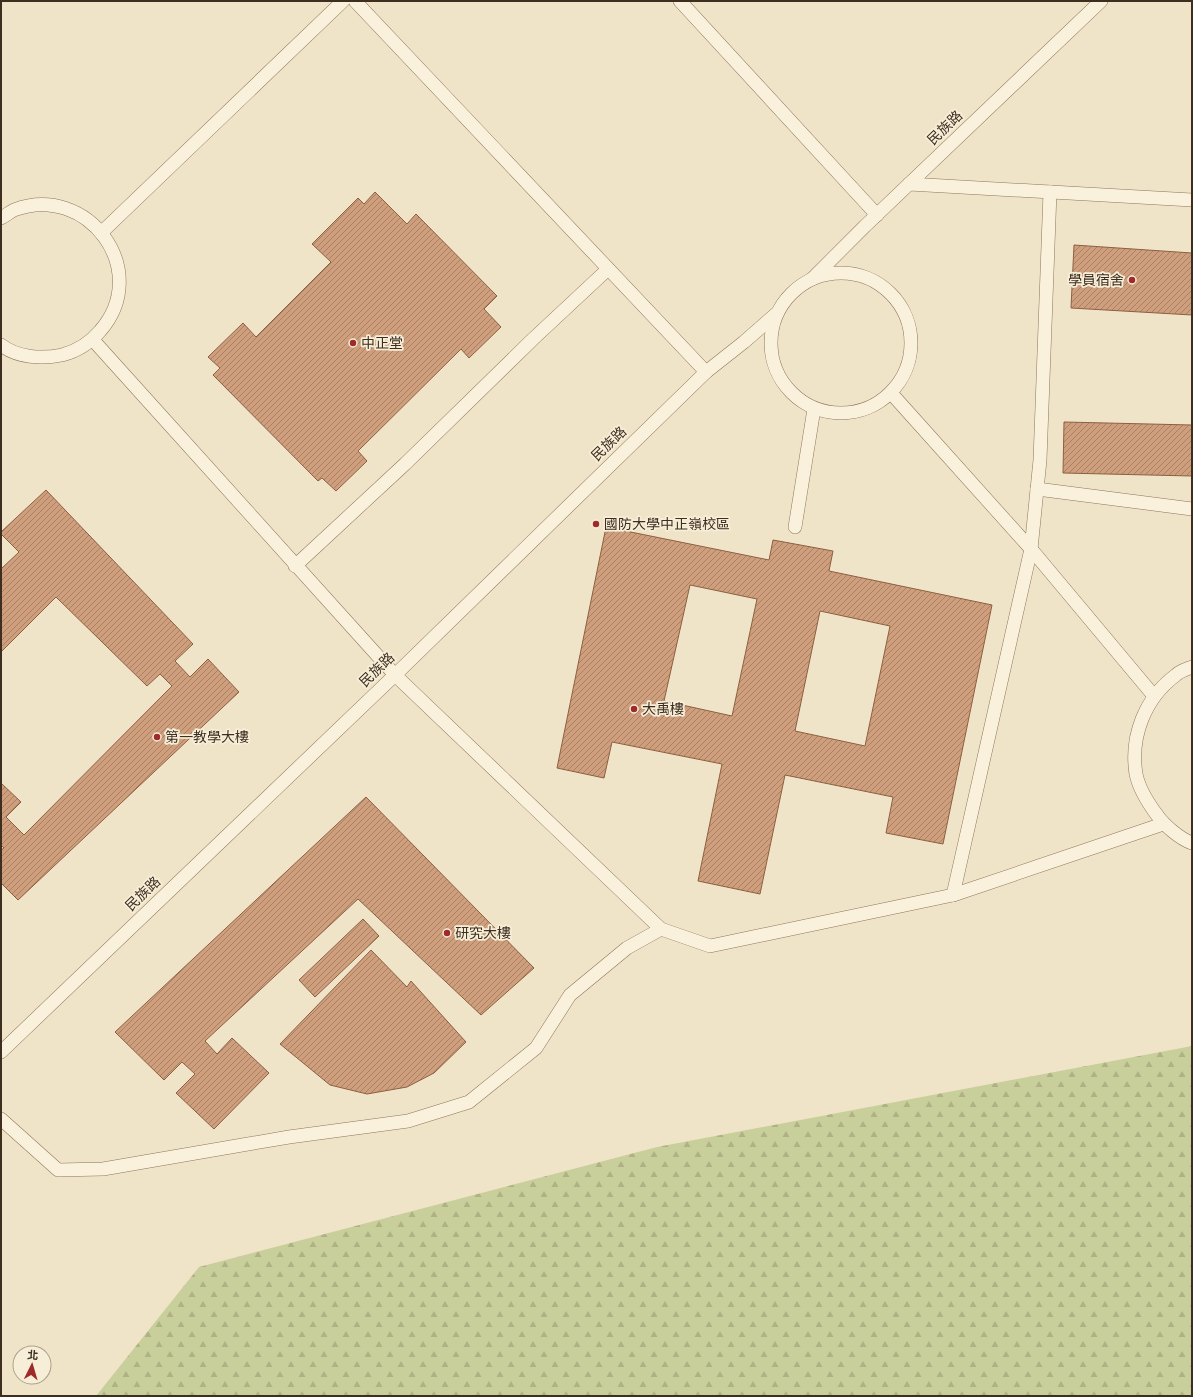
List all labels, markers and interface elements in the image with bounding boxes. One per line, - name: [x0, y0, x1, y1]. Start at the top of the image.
- street label: 民族路: [924, 107, 966, 149]
- place label: 學員宿舍: [1068, 272, 1124, 289]
- marker: 學員宿舍: [1127, 275, 1137, 285]
- place label: 中正堂: [361, 335, 403, 352]
- marker: 中正堂: [348, 338, 358, 348]
- street label: 民族路: [588, 423, 630, 465]
- place label: 國防大學中正嶺校區: [604, 516, 730, 533]
- marker: 國防大學中正嶺校區: [591, 519, 601, 529]
- street label: 民族路: [356, 649, 398, 691]
- place label: 大禹樓: [642, 701, 684, 718]
- marker: 大禹樓: [629, 704, 639, 714]
- place label: 第一教學大樓: [165, 729, 249, 746]
- marker: 第一教學大樓: [152, 732, 162, 742]
- street label: 民族路: [122, 873, 164, 915]
- place label: 研究大樓: [455, 925, 511, 942]
- marker: 研究大樓: [442, 928, 452, 938]
- north arrow: [12, 1345, 52, 1385]
- text: 北: [27, 1349, 39, 1362]

